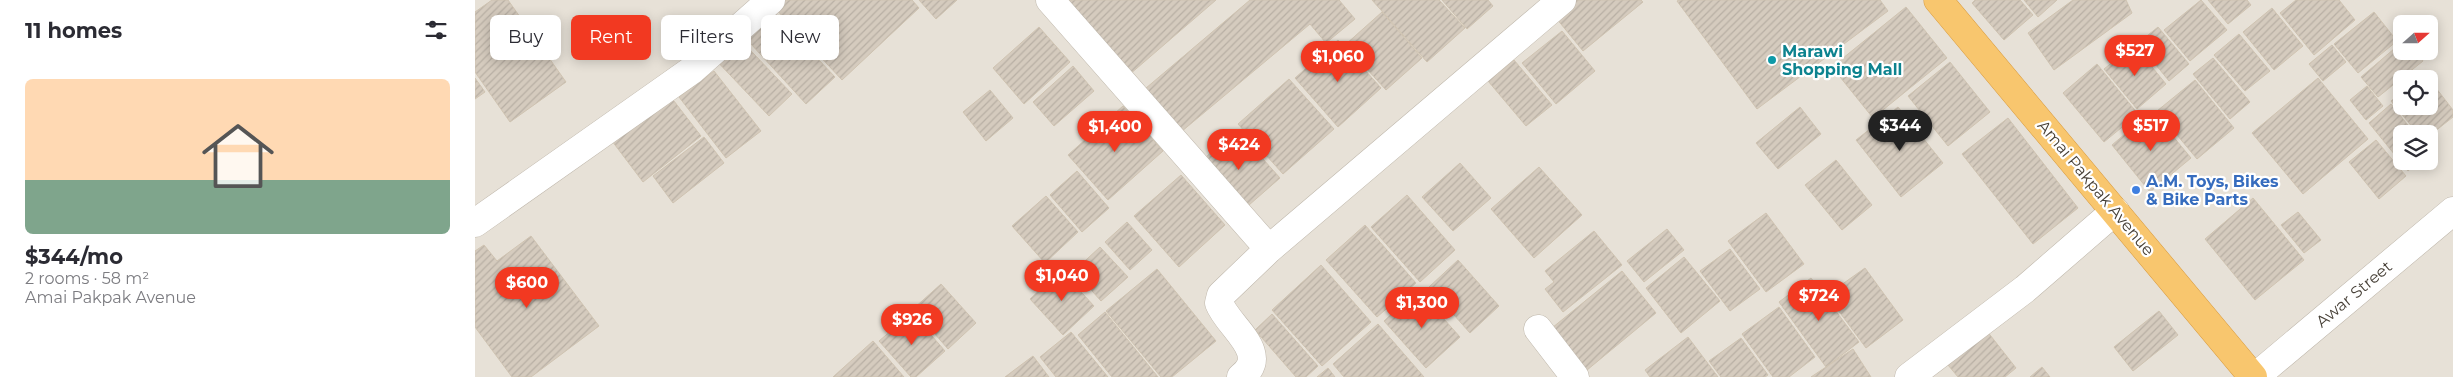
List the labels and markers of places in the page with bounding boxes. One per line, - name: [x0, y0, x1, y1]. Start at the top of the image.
- pin: $527: [2105, 34, 2165, 77]
- pin: $1,060: [1297, 41, 1379, 83]
- place label: Marawi Shopping Mall: [1782, 42, 1902, 79]
- marker: Marawi Shopping Mall: [1766, 54, 1778, 66]
- pin: $1,400: [1074, 110, 1156, 153]
- pin: $344: [1870, 110, 1930, 152]
- pin: $517: [2121, 110, 2181, 152]
- pin: $424: [1209, 128, 1269, 171]
- place label: A.M. Toys, Bikes & Bike Parts: [2145, 172, 2279, 209]
- marker: A.M. Toys, Bikes & Bike Parts: [2130, 184, 2142, 196]
- pin: $1,040: [1021, 260, 1103, 302]
- pin: $600: [497, 266, 557, 309]
- pin: $724: [1789, 280, 1849, 322]
- pin: $1,300: [1381, 286, 1463, 329]
- pin: $926: [882, 304, 942, 346]

